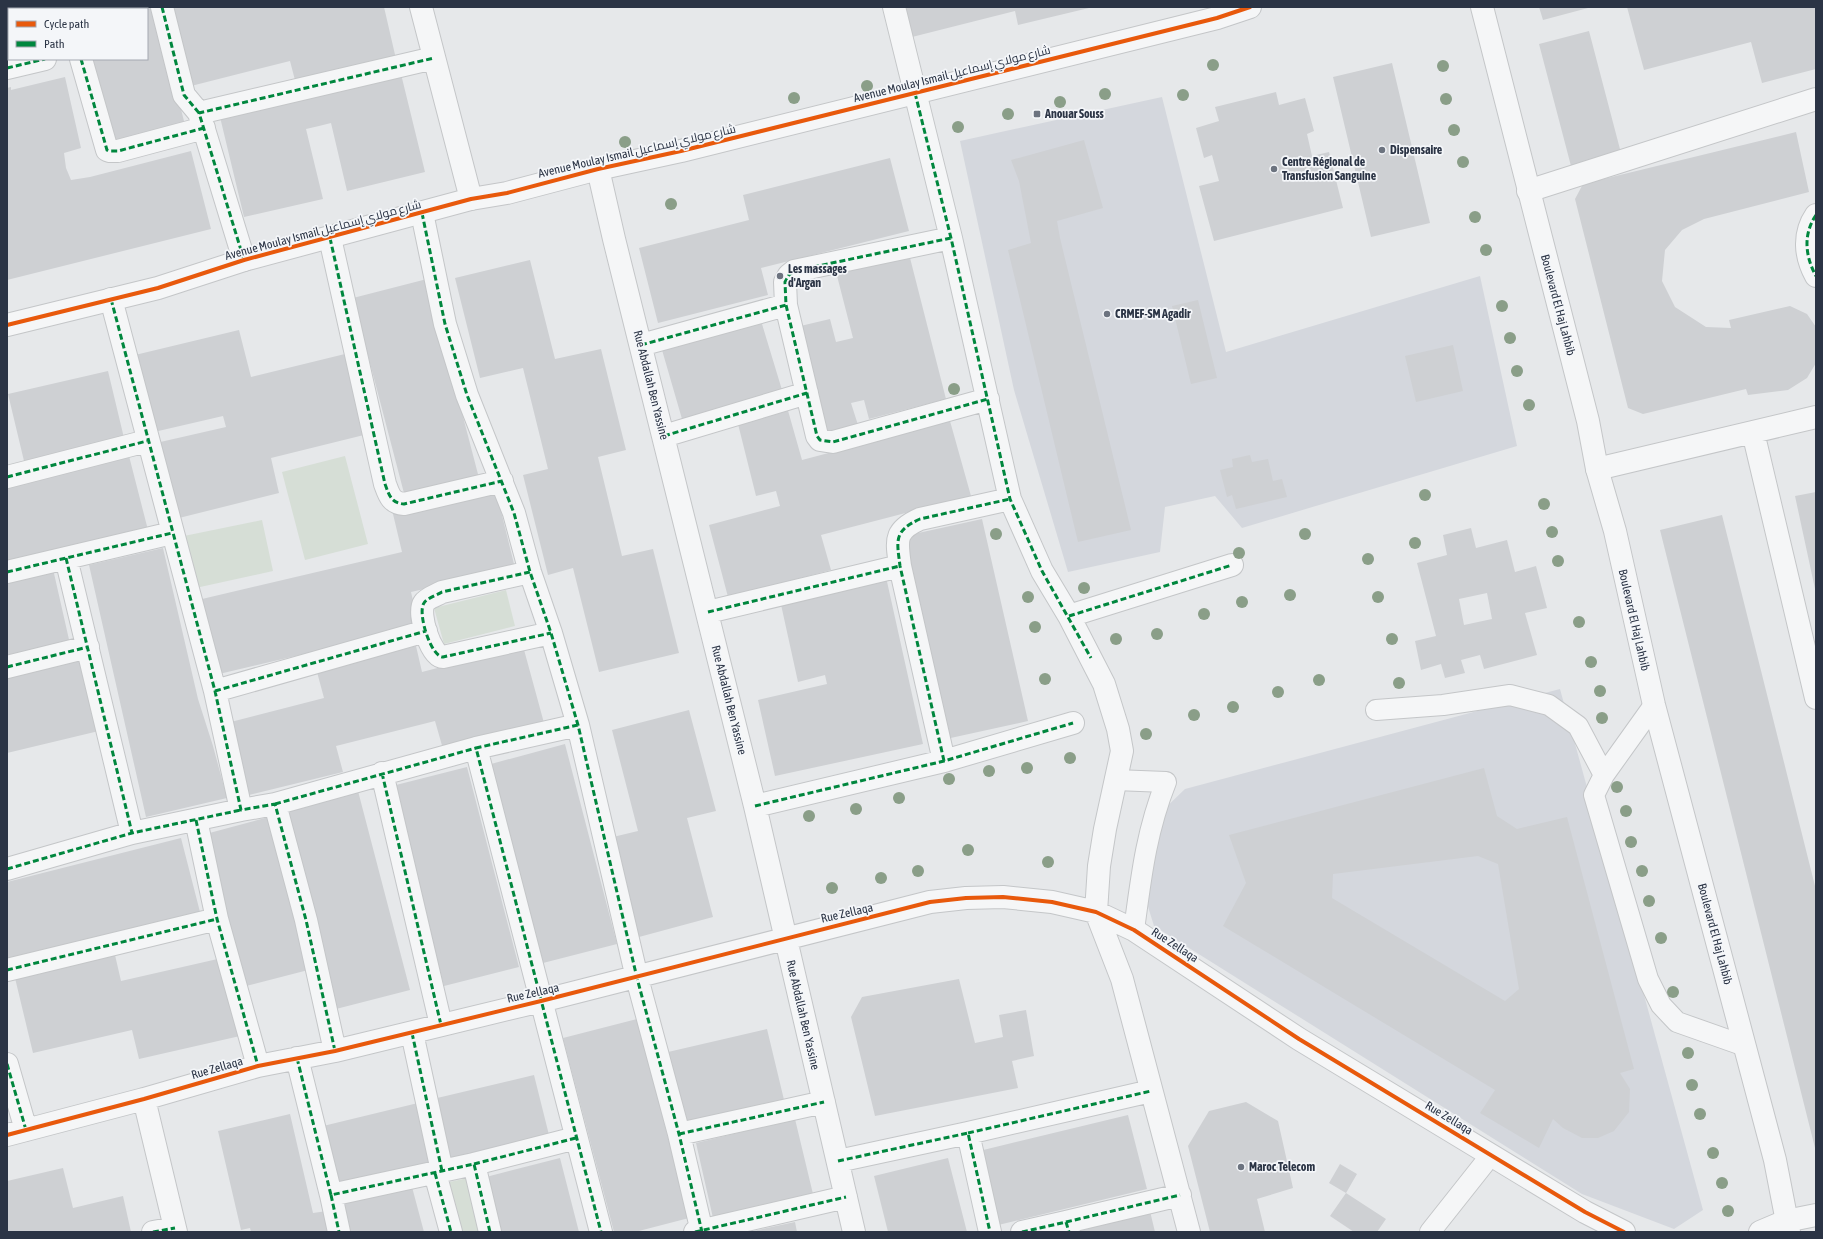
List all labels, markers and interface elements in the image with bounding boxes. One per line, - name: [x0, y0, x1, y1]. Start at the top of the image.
- legend: [8, 8, 148, 60]
- text: Cycle path: [44, 17, 89, 31]
- text: Path: [44, 37, 65, 51]
- street label: Avenue Moulay Ismail شارع مولاي إسماعيل: [852, 43, 1053, 108]
- place label: Anouar Souss: [1044, 107, 1105, 121]
- marker: Anouar Souss: [1032, 109, 1042, 119]
- street label: Avenue Moulay Ismail شارع مولاي إسماعيل: [537, 121, 738, 183]
- place label: Dispensaire: [1390, 143, 1443, 157]
- marker: Dispensaire: [1377, 145, 1387, 155]
- place label: Centre Régional de Transfusion Sanguine: [1282, 155, 1377, 183]
- marker: Centre Régional de Transfusion Sanguine: [1269, 164, 1279, 174]
- street label: Avenue Moulay Ismail شارع مولاي إسماعيل: [224, 197, 423, 266]
- street label: Boulevard El Haj Lahbib: [1538, 253, 1578, 357]
- place label: Les massages d'Argan: [788, 262, 848, 290]
- marker: Les massages d'Argan: [775, 271, 785, 281]
- place label: CRMEF-SM Agadir: [1115, 307, 1191, 321]
- marker: CRMEF-SM Agadir: [1102, 309, 1112, 319]
- street label: Rue Abdallah Ben Yassine: [631, 329, 671, 441]
- street label: Boulevard El Haj Lahbib: [1615, 568, 1653, 672]
- street label: Rue Abdallah Ben Yassine: [709, 644, 749, 756]
- street label: Boulevard El Haj Lahbib: [1695, 882, 1735, 986]
- street label: Rue Zellaqa: [820, 900, 874, 926]
- street label: Rue Zellaqa: [1149, 925, 1201, 965]
- street label: Rue Abdallah Ben Yassine: [784, 959, 822, 1071]
- street label: Rue Zellaqa: [506, 980, 560, 1006]
- street label: Rue Zellaqa: [190, 1054, 244, 1082]
- street label: Rue Zellaqa: [1423, 1098, 1475, 1138]
- place label: Maroc Telecom: [1249, 1160, 1315, 1174]
- marker: Maroc Telecom: [1236, 1162, 1246, 1172]

